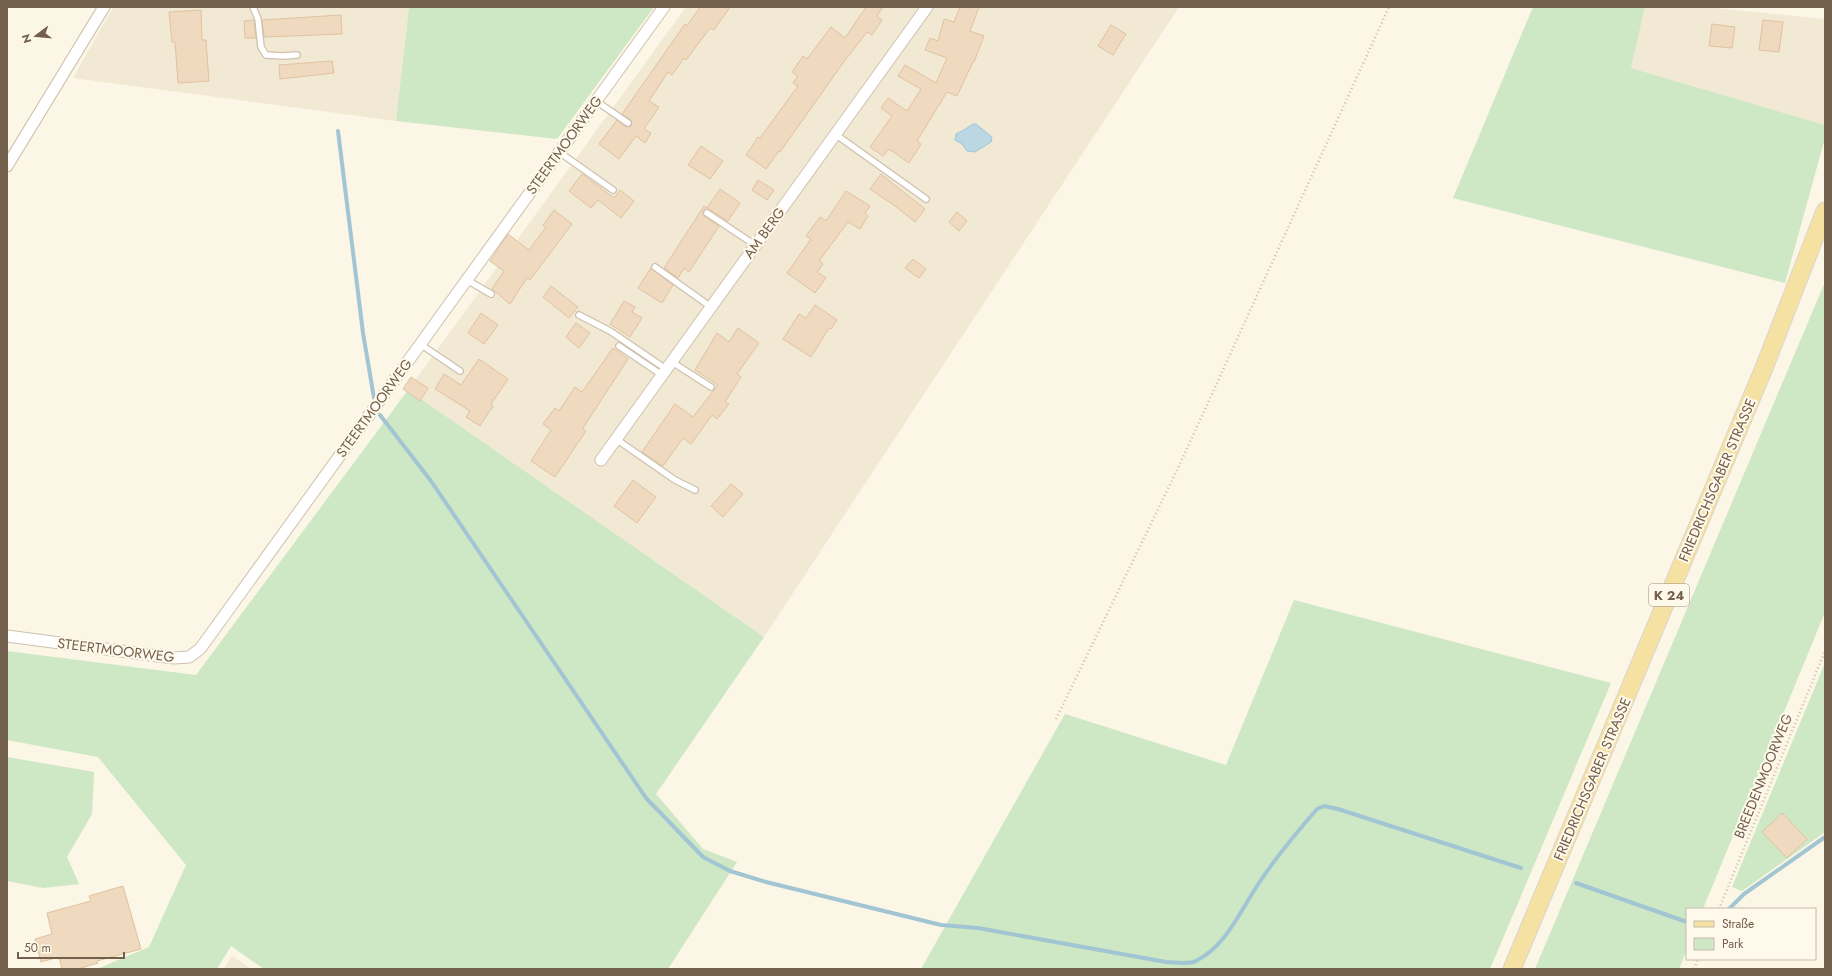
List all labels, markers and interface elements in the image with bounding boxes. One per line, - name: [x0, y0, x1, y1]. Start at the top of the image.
- north arrow: [16, 16, 56, 56]
- text: N: [17, 32, 35, 45]
- street label: STEERTMOORWEG: [521, 91, 607, 198]
- street label: AM BERG: [739, 203, 790, 263]
- street label: STEERTMOORWEG: [331, 354, 417, 461]
- street label: FRIEDRICHSGABER STRASSE: [1673, 395, 1761, 565]
- road number: K 24: [1649, 584, 1689, 606]
- street label: STEERTMOORWEG: [56, 633, 176, 667]
- street label: FRIEDRICHSGABER STRASSE: [1548, 694, 1636, 864]
- street label: BREEDENMOORWEG: [1729, 711, 1797, 841]
- legend: [1686, 908, 1816, 960]
- text: Straße: [1722, 915, 1754, 933]
- scale bar: [18, 934, 124, 960]
- text: Park: [1722, 935, 1744, 953]
- text: 50 m: [24, 939, 51, 957]

